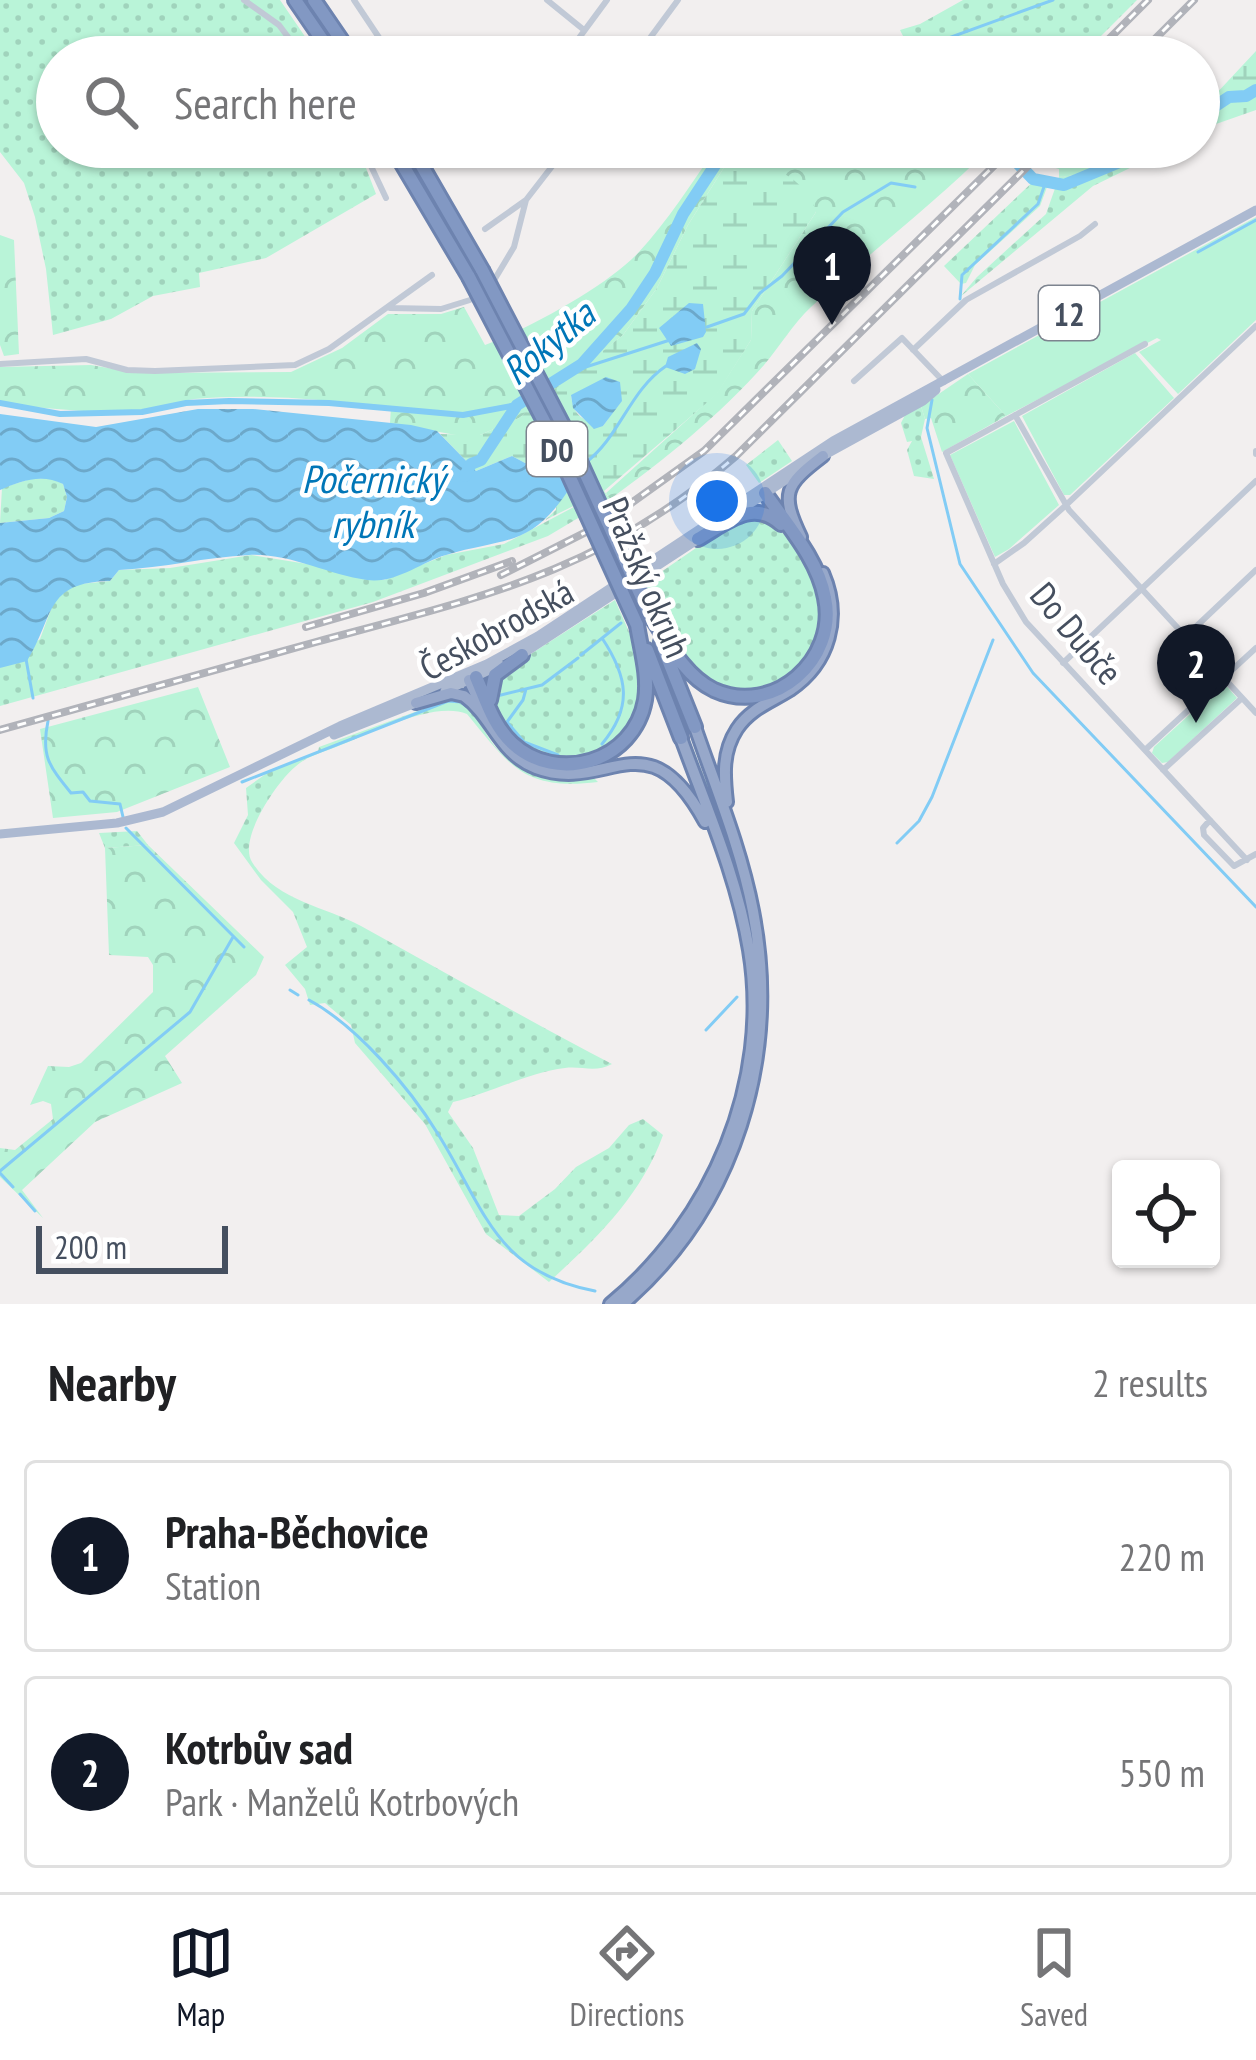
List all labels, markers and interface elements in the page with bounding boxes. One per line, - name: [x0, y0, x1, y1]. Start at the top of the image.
- search box: [36, 36, 1220, 168]
- icon: search: [78, 69, 144, 135]
- text: Search here: [174, 73, 357, 131]
- pin: 1: [793, 226, 871, 325]
- road number: 12: [1039, 286, 1099, 340]
- water label: Rokytka: [491, 287, 607, 395]
- road number: D0: [527, 422, 587, 476]
- water label: Počernický rybník: [302, 453, 450, 549]
- your location: [687, 471, 747, 531]
- street label: Pražský okruh: [592, 490, 702, 664]
- street label: Českobrodská: [411, 568, 581, 690]
- street label: Do Dubče: [1021, 572, 1133, 694]
- pin: 2: [1157, 624, 1235, 723]
- map controls: [1112, 1160, 1220, 1268]
- button: locate: [1112, 1160, 1220, 1268]
- scale bar: [36, 1220, 228, 1273]
- text: 200 m: [54, 1225, 127, 1268]
- text: Nearby: [48, 1349, 176, 1415]
- text: 2 results: [1092, 1357, 1208, 1408]
- text: Praha-Běchovice: [165, 1502, 429, 1560]
- text: 1: [81, 1531, 99, 1582]
- text: 220 m: [1119, 1531, 1205, 1582]
- text: Station: [165, 1560, 261, 1611]
- text: Kotrbův sad: [165, 1718, 353, 1776]
- text: 2: [81, 1747, 99, 1798]
- text: 550 m: [1119, 1747, 1205, 1798]
- text: Park · Manželů Kotrbových: [165, 1776, 519, 1827]
- tab: Map: [168, 1920, 234, 2035]
- tab: Directions: [570, 1920, 684, 2035]
- tab: Saved: [1020, 1920, 1088, 2035]

